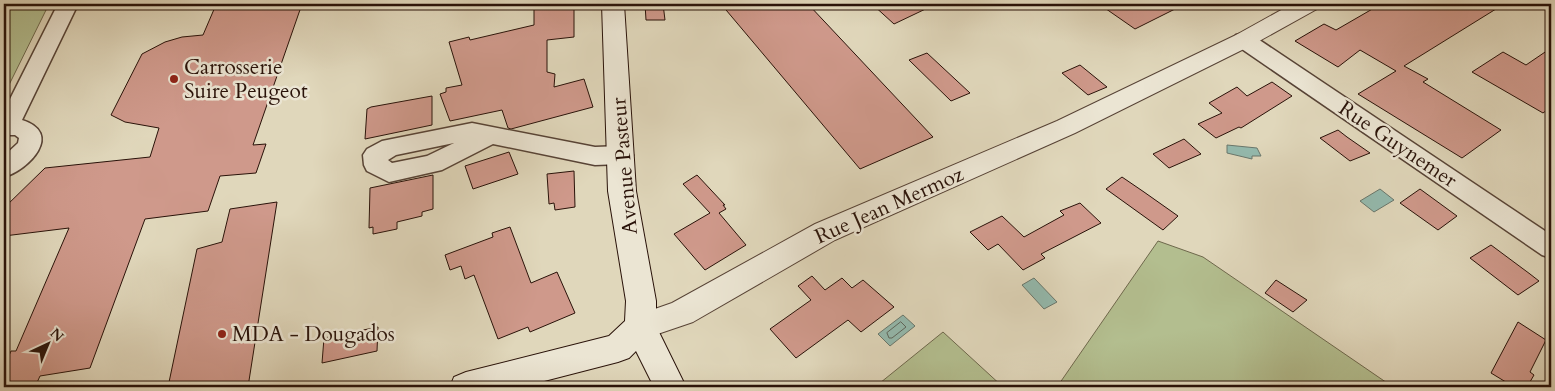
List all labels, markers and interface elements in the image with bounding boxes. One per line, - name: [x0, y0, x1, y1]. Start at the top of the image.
- place label: Carrosserie Suire Peugeot: [184, 53, 308, 106]
- marker: Carrosserie Suire Peugeot: [168, 73, 180, 85]
- street label: Rue Guynemer: [1333, 94, 1463, 195]
- street label: Avenue Pasteur: [604, 96, 645, 236]
- street label: Rue Jean Mermoz: [810, 159, 969, 251]
- north arrow: [22, 318, 72, 368]
- place label: MDA - Dougados: [232, 320, 395, 349]
- text: N: [46, 324, 68, 346]
- marker: MDA - Dougados: [216, 328, 228, 340]

